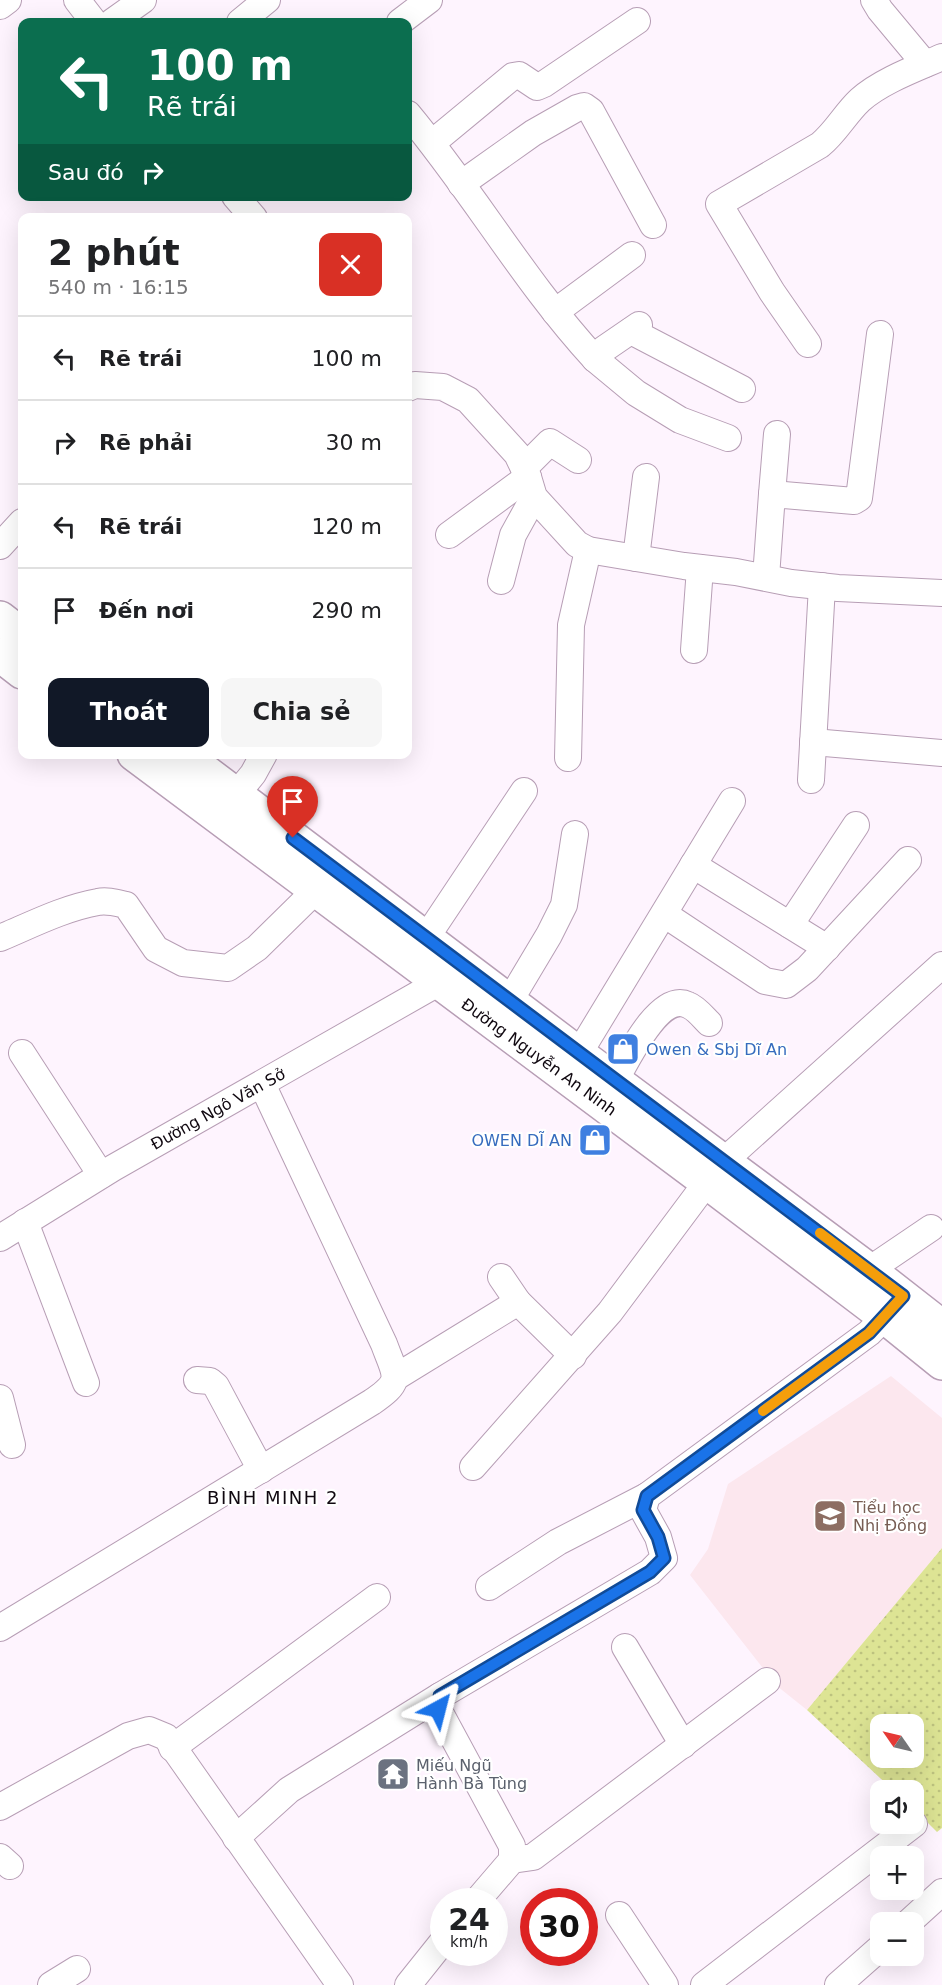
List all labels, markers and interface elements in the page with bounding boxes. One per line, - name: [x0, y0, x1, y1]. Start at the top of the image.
- text: 100 m: [147, 41, 293, 90]
- icon: left: [48, 42, 126, 120]
- text: Rẽ trái: [147, 91, 237, 122]
- icon: right: [136, 156, 169, 189]
- text: Sau đó: [48, 160, 124, 185]
- text: 2 phút: [48, 232, 180, 273]
- button: close: [319, 233, 382, 296]
- text: 540 m · 16:15: [48, 275, 189, 299]
- icon: left: [48, 342, 81, 375]
- text: Rẽ trái: [99, 346, 182, 371]
- text: 100 m: [312, 346, 382, 371]
- icon: right: [48, 426, 81, 459]
- text: Rẽ phải: [99, 430, 192, 455]
- text: 30 m: [326, 430, 382, 455]
- icon: left: [48, 510, 81, 543]
- text: Rẽ trái: [99, 514, 182, 539]
- text: 120 m: [312, 514, 382, 539]
- icon: arrive: [48, 594, 81, 627]
- text: Đến nơi: [99, 598, 194, 623]
- text: 290 m: [312, 598, 382, 623]
- button: Thoát: [48, 678, 209, 747]
- button: Chia sẻ: [221, 678, 382, 747]
- pin: [267, 776, 318, 838]
- icon: arrive: [276, 785, 309, 818]
- street label: Đường Nguyễn An Ninh: [458, 994, 620, 1120]
- shop icon: Owen & Sbj Dĩ An: [605, 1031, 641, 1067]
- place label: Owen & Sbj Dĩ An: [646, 1040, 787, 1059]
- street label: Đường Ngô Văn Sở: [148, 1064, 289, 1154]
- shop icon: OWEN DĨ AN: [577, 1122, 613, 1158]
- place label: OWEN DĨ AN: [471, 1131, 572, 1150]
- district label: BÌNH MINH 2: [207, 1487, 339, 1508]
- school or university icon: Tiểu học Nhị Đồng: [812, 1498, 848, 1534]
- place label: Tiểu học Nhị Đồng: [852, 1498, 927, 1535]
- position arrow: [406, 1677, 470, 1741]
- north arrow: [870, 1714, 924, 1768]
- map controls: [870, 1714, 924, 1966]
- temple icon: Miếu Ngũ Hành Bà Tùng: [375, 1756, 411, 1792]
- place label: Miếu Ngũ Hành Bà Tùng: [416, 1756, 527, 1793]
- button: sound: [870, 1780, 924, 1834]
- button: +: [870, 1846, 924, 1900]
- speed limit sign: 30: [520, 1888, 598, 1966]
- text: 24: [448, 1902, 490, 1937]
- button: −: [870, 1912, 924, 1966]
- text: km/h: [450, 1933, 488, 1951]

